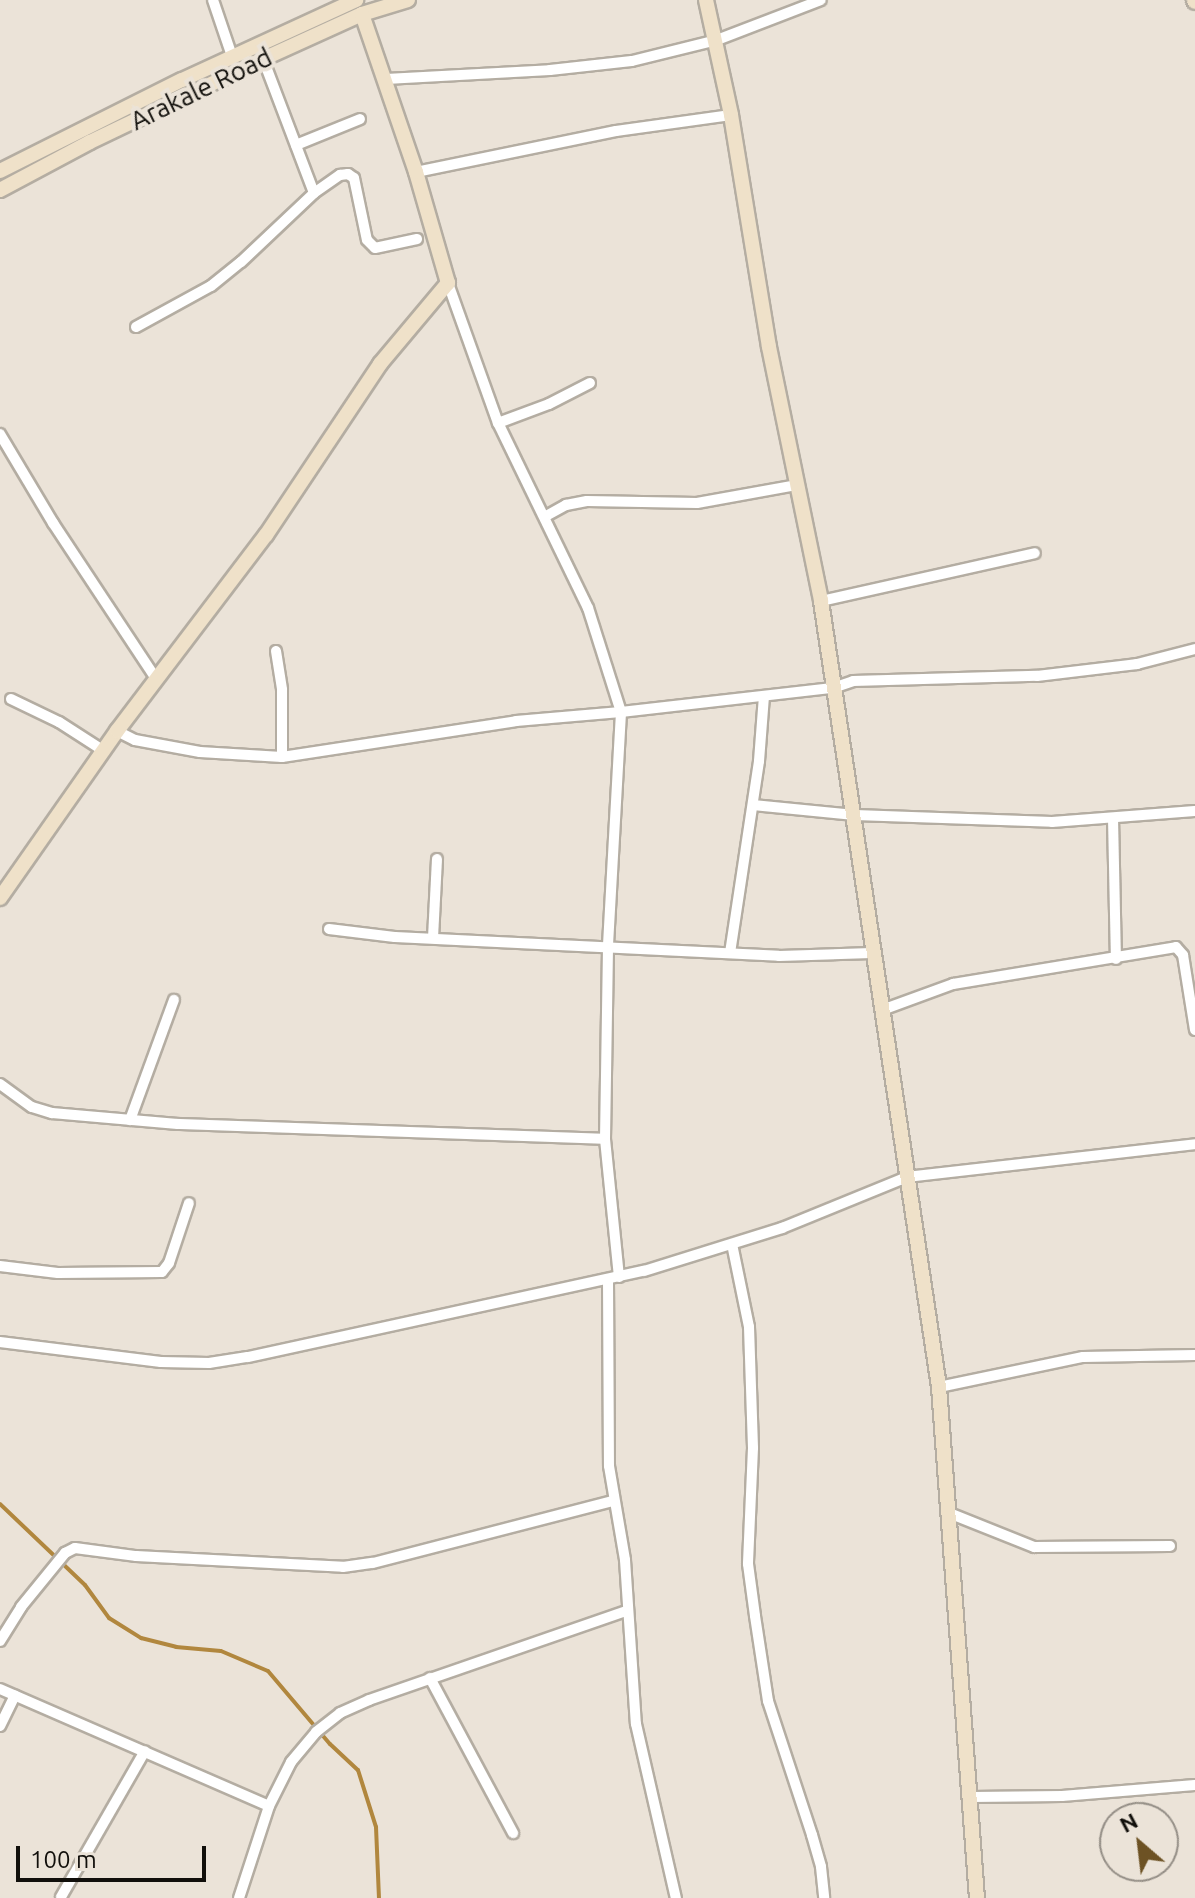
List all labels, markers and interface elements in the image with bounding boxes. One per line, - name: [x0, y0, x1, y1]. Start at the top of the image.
- street label: Arakale Road: [125, 41, 277, 137]
- north arrow: [1099, 1802, 1179, 1882]
- text: N: [1115, 1807, 1142, 1837]
- scale bar: [20, 1830, 210, 1880]
- text: 100 m: [30, 1846, 97, 1873]

